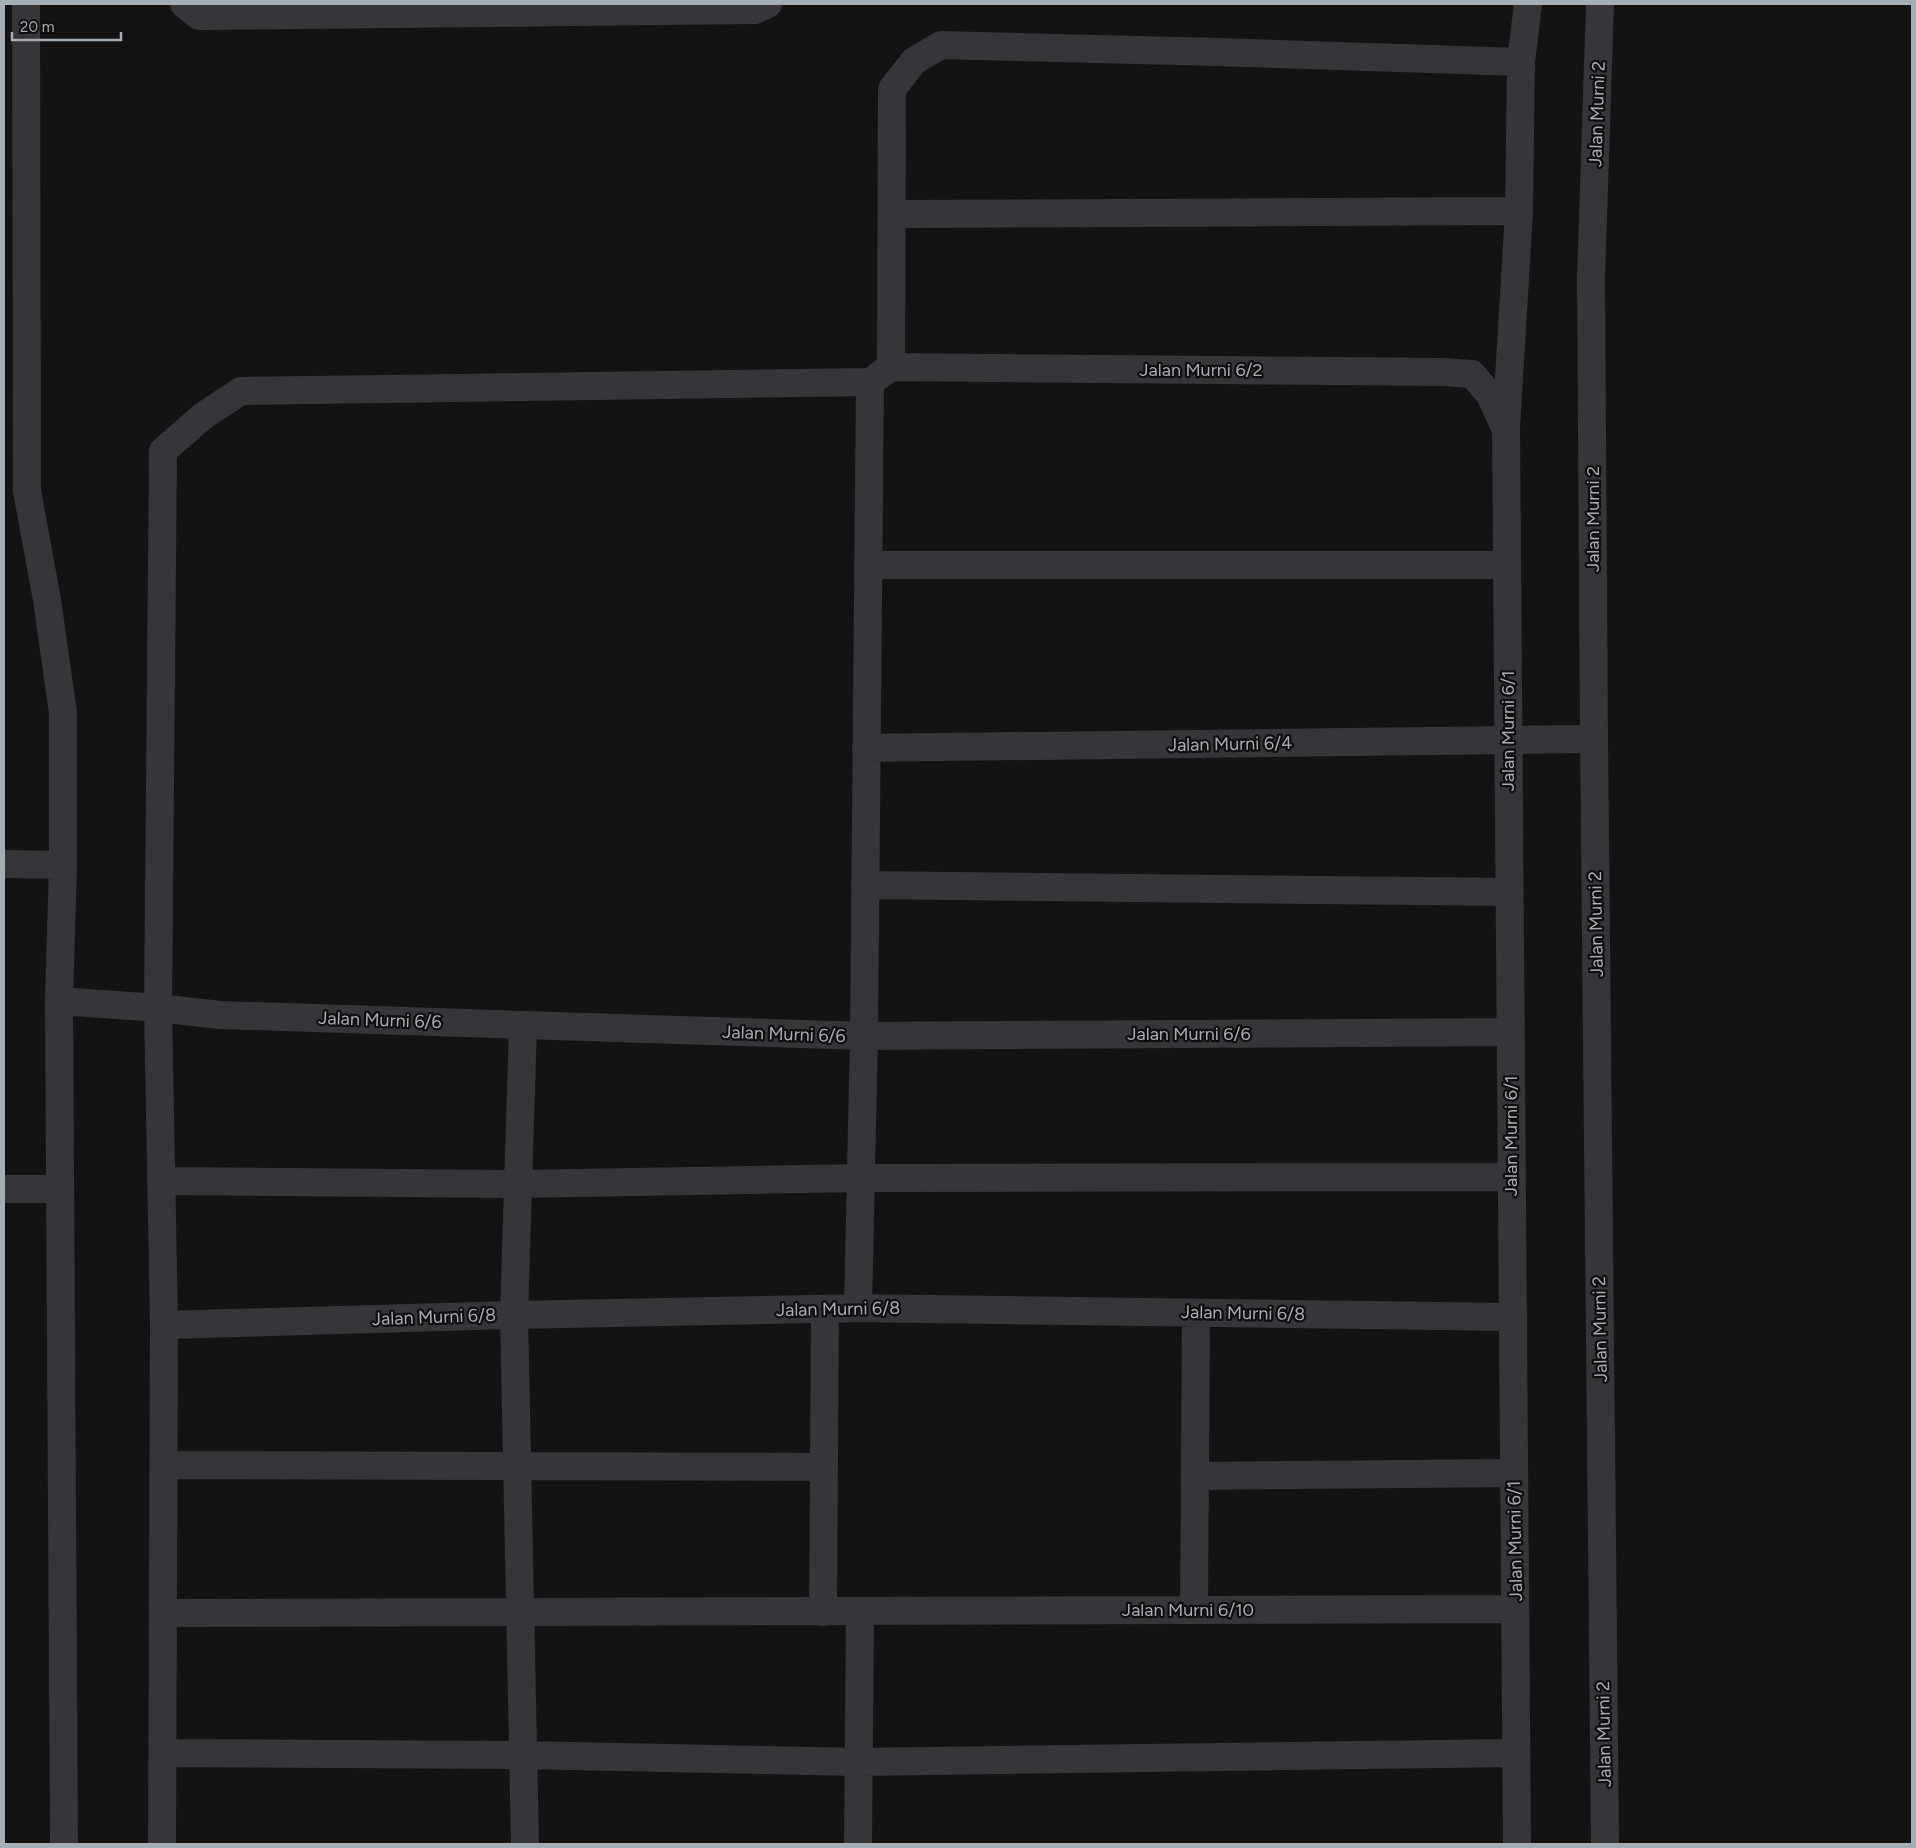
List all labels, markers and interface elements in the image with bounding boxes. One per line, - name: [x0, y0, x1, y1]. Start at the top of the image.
- scale bar: [12, 10, 121, 42]
- text: 20 m: [20, 18, 54, 36]
- street label: Jalan Murni 2: [1584, 61, 1610, 167]
- street label: Jalan Murni 6/2: [1139, 359, 1263, 381]
- street label: Jalan Murni 2: [1582, 466, 1604, 572]
- street label: Jalan Murni 6/1: [1497, 671, 1519, 791]
- street label: Jalan Murni 6/4: [1168, 732, 1292, 756]
- street label: Jalan Murni 2: [1584, 871, 1608, 977]
- street label: Jalan Murni 6/6: [318, 1007, 442, 1033]
- street label: Jalan Murni 6/6: [722, 1021, 846, 1047]
- street label: Jalan Murni 6/6: [1127, 1023, 1251, 1045]
- street label: Jalan Murni 6/1: [1500, 1076, 1522, 1196]
- street label: Jalan Murni 2: [1588, 1276, 1612, 1382]
- street label: Jalan Murni 6/8: [776, 1297, 900, 1321]
- street label: Jalan Murni 6/8: [1181, 1301, 1305, 1325]
- street label: Jalan Murni 6/8: [371, 1304, 497, 1330]
- street label: Jalan Murni 6/1: [1503, 1480, 1527, 1602]
- street label: Jalan Murni 6/10: [1122, 1599, 1254, 1621]
- street label: Jalan Murni 2: [1592, 1681, 1616, 1787]

